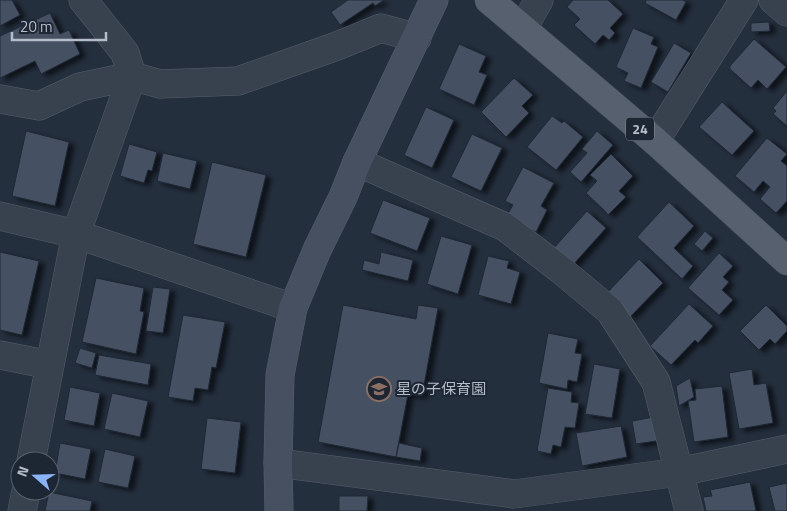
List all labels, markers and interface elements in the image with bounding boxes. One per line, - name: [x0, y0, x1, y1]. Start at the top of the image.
- scale bar: [12, 10, 106, 42]
- text: 20 m: [20, 15, 53, 38]
- road number: 24: [626, 118, 654, 140]
- school or university icon: 星の子保育園: [366, 376, 392, 402]
- place label: 星の子保育園: [396, 377, 486, 400]
- north arrow: [10, 451, 60, 501]
- text: N: [11, 463, 34, 480]

